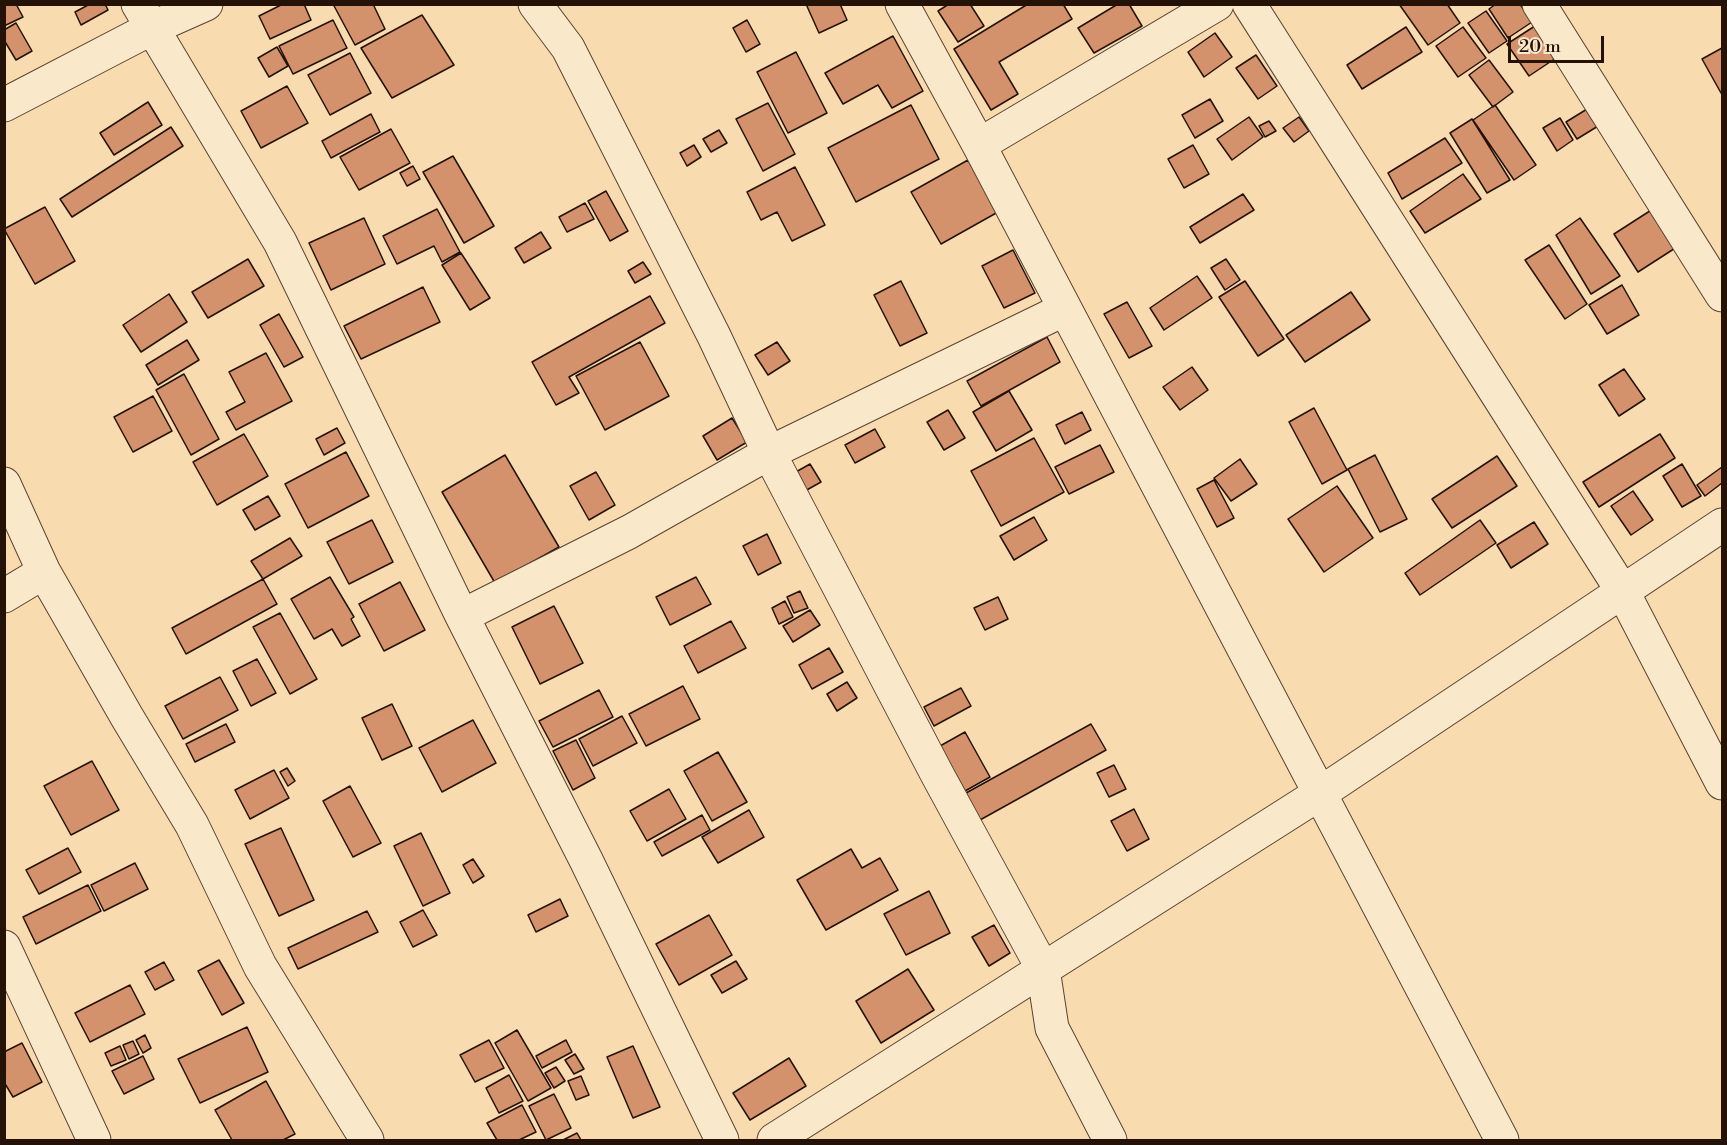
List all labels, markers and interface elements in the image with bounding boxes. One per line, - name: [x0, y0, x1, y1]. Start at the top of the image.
- scale bar: [1511, 24, 1607, 62]
- text: 20 m: [1519, 35, 1561, 58]

